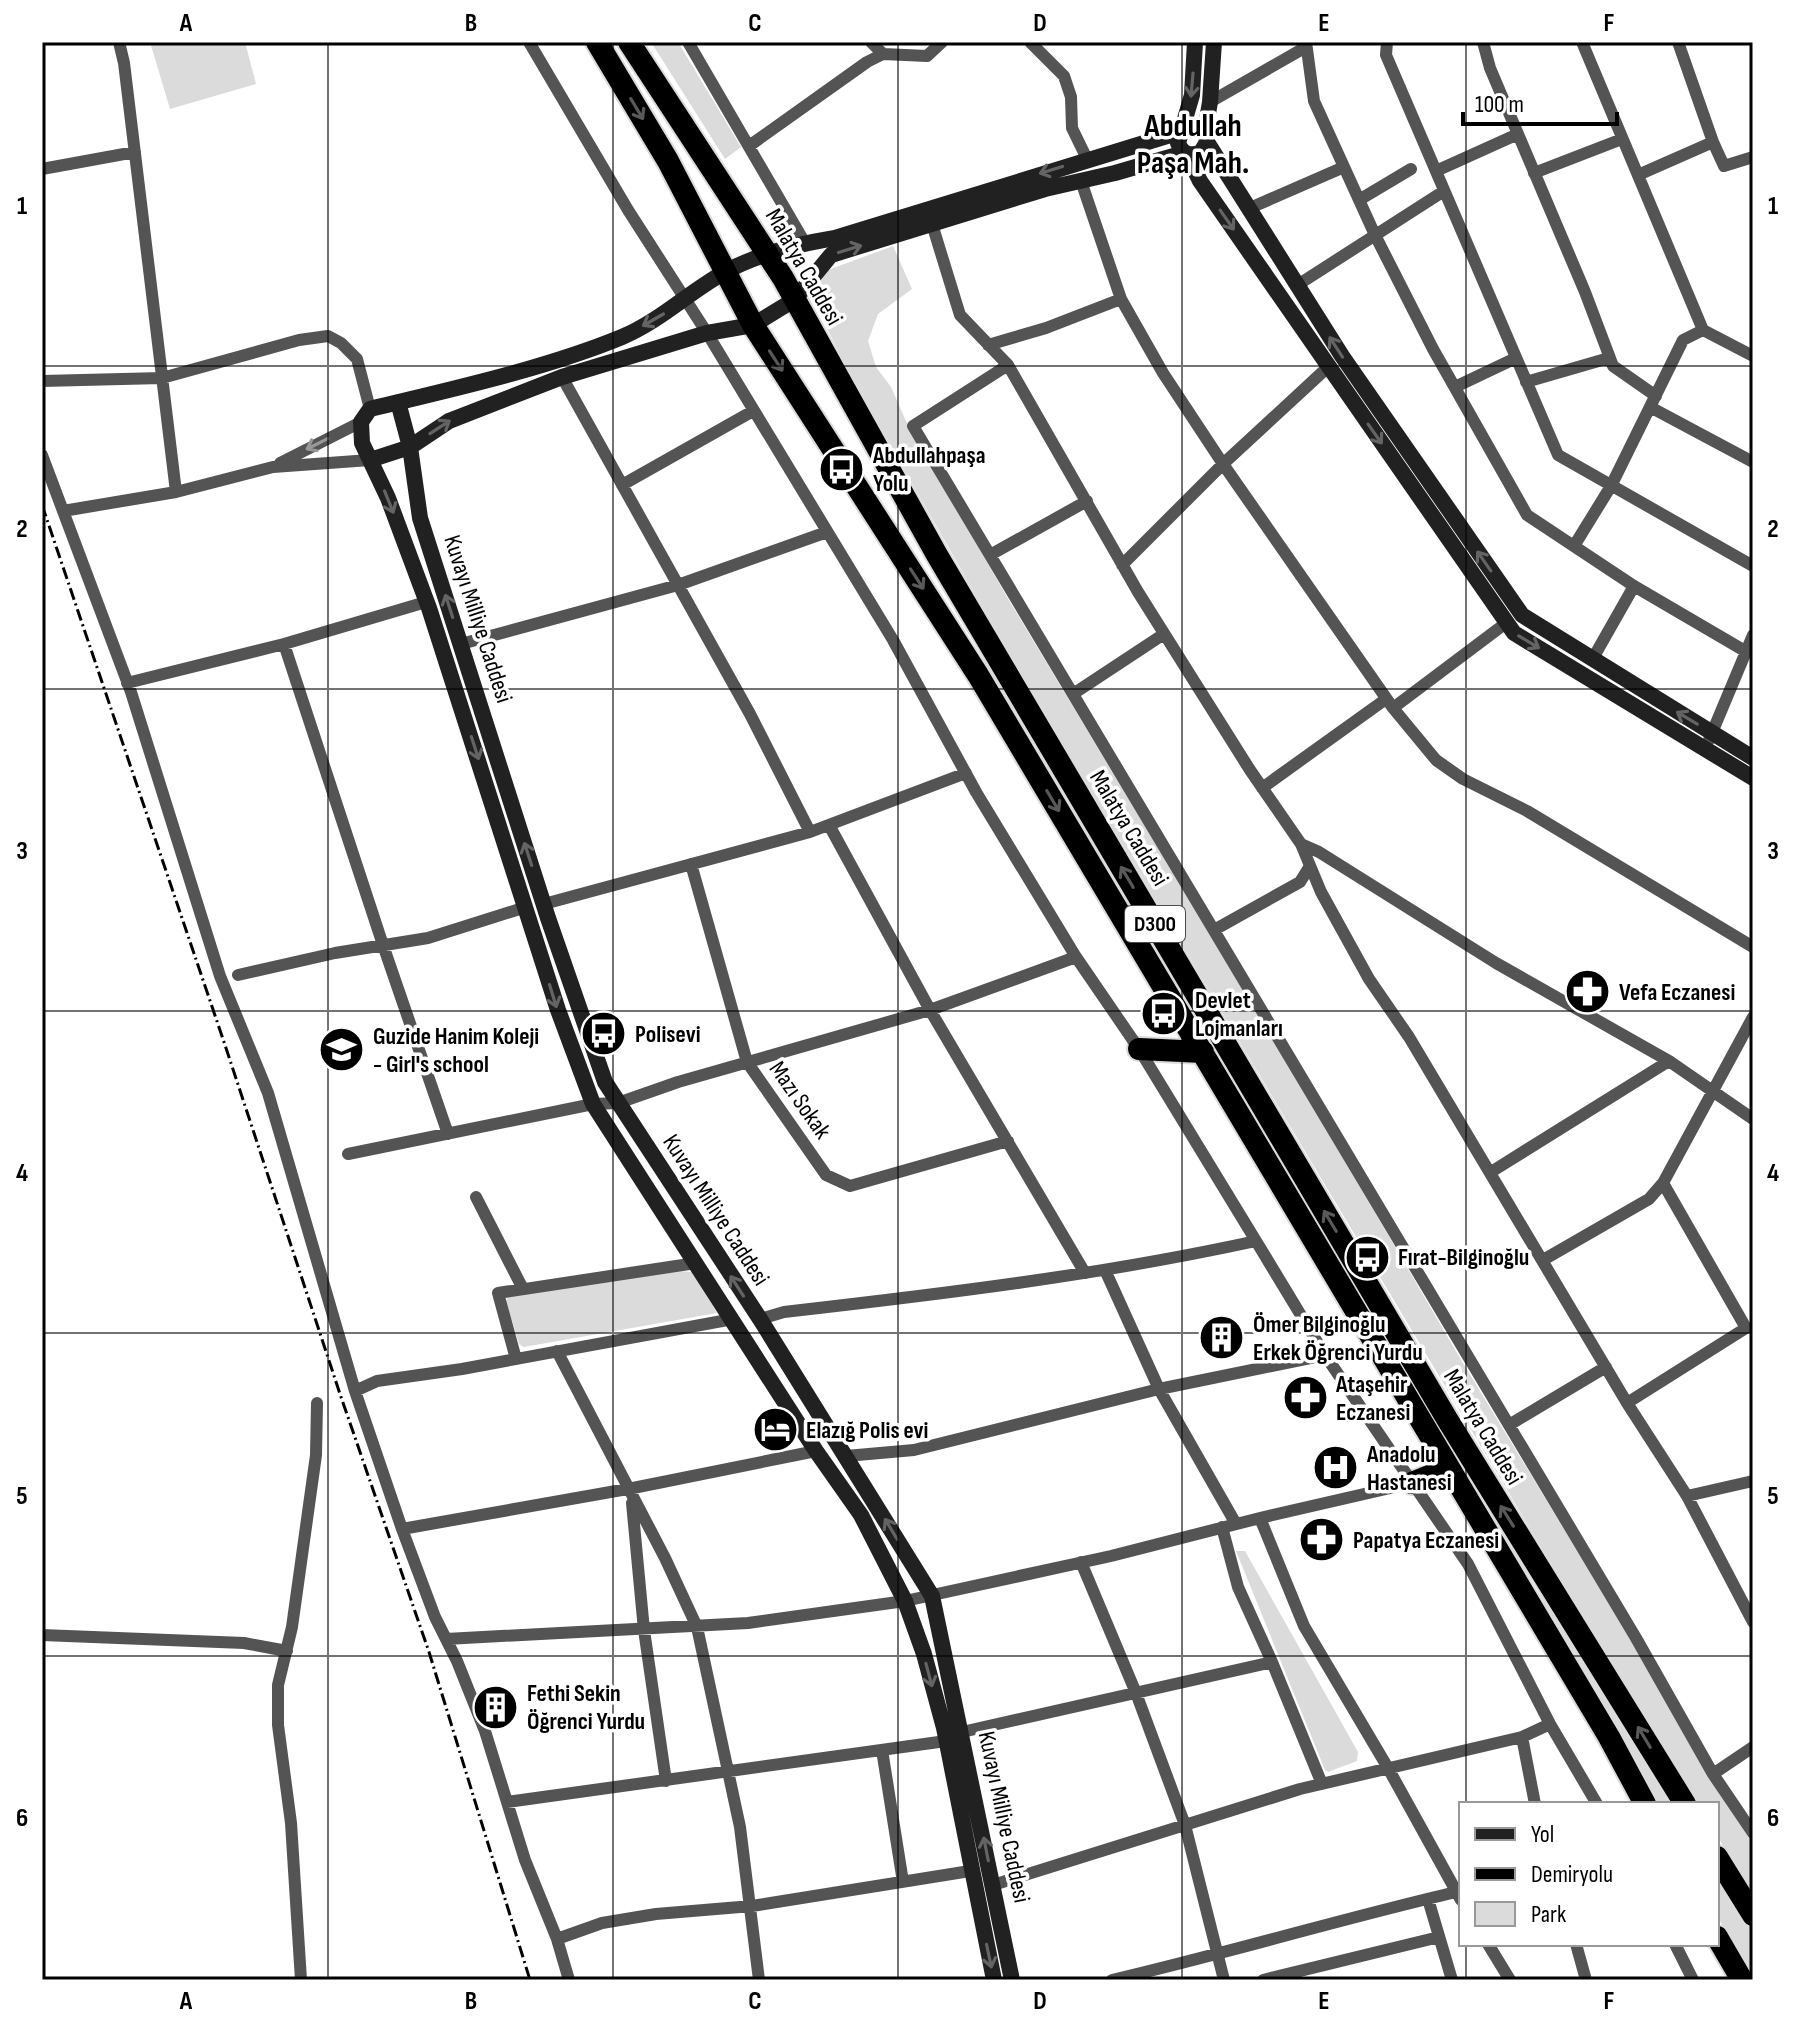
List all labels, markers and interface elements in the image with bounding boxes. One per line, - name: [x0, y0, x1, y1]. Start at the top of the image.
- text: A: [179, 8, 193, 39]
- text: B: [465, 8, 477, 39]
- text: C: [748, 8, 762, 39]
- text: D: [1033, 8, 1047, 39]
- text: E: [1318, 8, 1330, 39]
- text: F: [1604, 8, 1615, 39]
- one-way arrow: [1185, 71, 1200, 98]
- scale bar: [1463, 76, 1617, 126]
- text: 100 m: [1475, 90, 1524, 119]
- one-way arrow: [629, 97, 645, 120]
- district label: Abdullah Paşa Mah.: [1137, 107, 1249, 183]
- one-way arrow: [1039, 164, 1064, 179]
- text: 1: [17, 191, 27, 222]
- text: 1: [1768, 191, 1778, 222]
- street label: Malatya Caddesi: [759, 204, 849, 330]
- one-way arrow: [1219, 208, 1236, 230]
- one-way arrow: [838, 241, 863, 256]
- one-way arrow: [642, 312, 665, 328]
- one-way arrow: [1328, 336, 1344, 359]
- one-way arrow: [769, 349, 785, 372]
- one-way arrow: [428, 419, 450, 436]
- one-way arrow: [1366, 423, 1383, 444]
- one-way arrow: [306, 437, 330, 453]
- place label: Abdullahpaşa Yolu: [872, 441, 985, 498]
- bus stop icon: Abdullahpaşa Yolu: [818, 445, 866, 493]
- one-way arrow: [383, 489, 397, 514]
- text: 2: [16, 514, 28, 545]
- text: 2: [1767, 514, 1779, 545]
- street label: Kuvayı Milliye Caddesi: [437, 532, 519, 706]
- one-way arrow: [1476, 550, 1492, 572]
- one-way arrow: [909, 568, 926, 590]
- one-way arrow: [440, 594, 455, 619]
- one-way arrow: [1517, 634, 1540, 650]
- one-way arrow: [1676, 709, 1698, 726]
- one-way arrow: [469, 735, 484, 760]
- street label: Malatya Caddesi: [1083, 765, 1175, 891]
- one-way arrow: [1045, 789, 1061, 812]
- text: 3: [16, 836, 28, 867]
- text: 3: [1767, 836, 1779, 867]
- one-way arrow: [519, 841, 534, 866]
- one-way arrow: [1119, 866, 1135, 889]
- road number: D300: [1125, 906, 1185, 942]
- pharmacy icon: Vefa Eczanesi: [1564, 968, 1612, 1016]
- place label: Vefa Eczanesi: [1619, 978, 1735, 1007]
- one-way arrow: [546, 982, 561, 1008]
- place label: Devlet Lojmanları: [1195, 986, 1283, 1043]
- bus stop icon: Devlet Lojmanları: [1140, 990, 1188, 1038]
- bus stop icon: Polisevi: [580, 1010, 628, 1058]
- place label: Polisevi: [635, 1020, 701, 1049]
- place label: Guzide Hanim Koleji - Girl's school: [373, 1022, 539, 1079]
- school or university icon: Guzide Hanim Koleji - Girl's school: [318, 1026, 366, 1074]
- street label: Mazı Sokak: [763, 1056, 837, 1144]
- street label: Kuvayı Milliye Caddesi: [656, 1129, 776, 1291]
- text: 4: [16, 1158, 28, 1189]
- text: 4: [1767, 1158, 1779, 1189]
- one-way arrow: [1322, 1210, 1338, 1233]
- bus stop icon: Fırat-Bilginoğlu: [1343, 1233, 1391, 1281]
- place label: Fırat-Bilginoğlu: [1398, 1243, 1529, 1272]
- one-way arrow: [729, 1275, 746, 1297]
- place label: Ömer Bilginoğlu Erkek Öğrenci Yurdu: [1253, 1310, 1423, 1367]
- building icon: Ömer Bilginoğlu Erkek Öğrenci Yurdu: [1198, 1314, 1246, 1362]
- street label: Malatya Caddesi: [1437, 1364, 1529, 1490]
- place label: Ataşehir Eczanesi: [1335, 1370, 1410, 1427]
- pharmacy icon: Ataşehir Eczanesi: [1281, 1374, 1329, 1422]
- hotel icon: Elazığ Polis evi: [751, 1406, 799, 1454]
- place label: Elazığ Polis evi: [806, 1416, 929, 1445]
- place label: Anadolu Hastanesi: [1366, 1440, 1452, 1497]
- hospital icon: Anadolu Hastanesi: [1312, 1444, 1360, 1492]
- text: 5: [16, 1481, 28, 1512]
- text: 5: [1767, 1481, 1779, 1512]
- one-way arrow: [1499, 1505, 1515, 1528]
- pharmacy icon: Papatya Eczanesi: [1298, 1516, 1346, 1564]
- one-way arrow: [883, 1518, 899, 1541]
- place label: Papatya Eczanesi: [1353, 1526, 1499, 1555]
- one-way arrow: [923, 1661, 938, 1687]
- place label: Fethi Sekin Öğrenci Yurdu: [527, 1679, 645, 1736]
- building icon: Fethi Sekin Öğrenci Yurdu: [472, 1683, 520, 1731]
- one-way arrow: [1636, 1726, 1652, 1749]
- street label: Kuvayı Milliye Caddesi: [972, 1729, 1036, 1905]
- legend: [1459, 1802, 1719, 1946]
- text: 6: [16, 1803, 28, 1834]
- text: 6: [1767, 1803, 1779, 1834]
- text: Yol: [1531, 1820, 1554, 1849]
- one-way arrow: [978, 1836, 993, 1862]
- text: Demiryolu: [1531, 1860, 1613, 1889]
- text: Park: [1531, 1900, 1566, 1929]
- one-way arrow: [982, 1943, 997, 1969]
- text: A: [179, 1986, 193, 2017]
- text: B: [465, 1986, 477, 2017]
- text: C: [748, 1986, 762, 2017]
- text: D: [1033, 1986, 1047, 2017]
- text: E: [1318, 1986, 1330, 2017]
- text: F: [1604, 1986, 1615, 2017]

